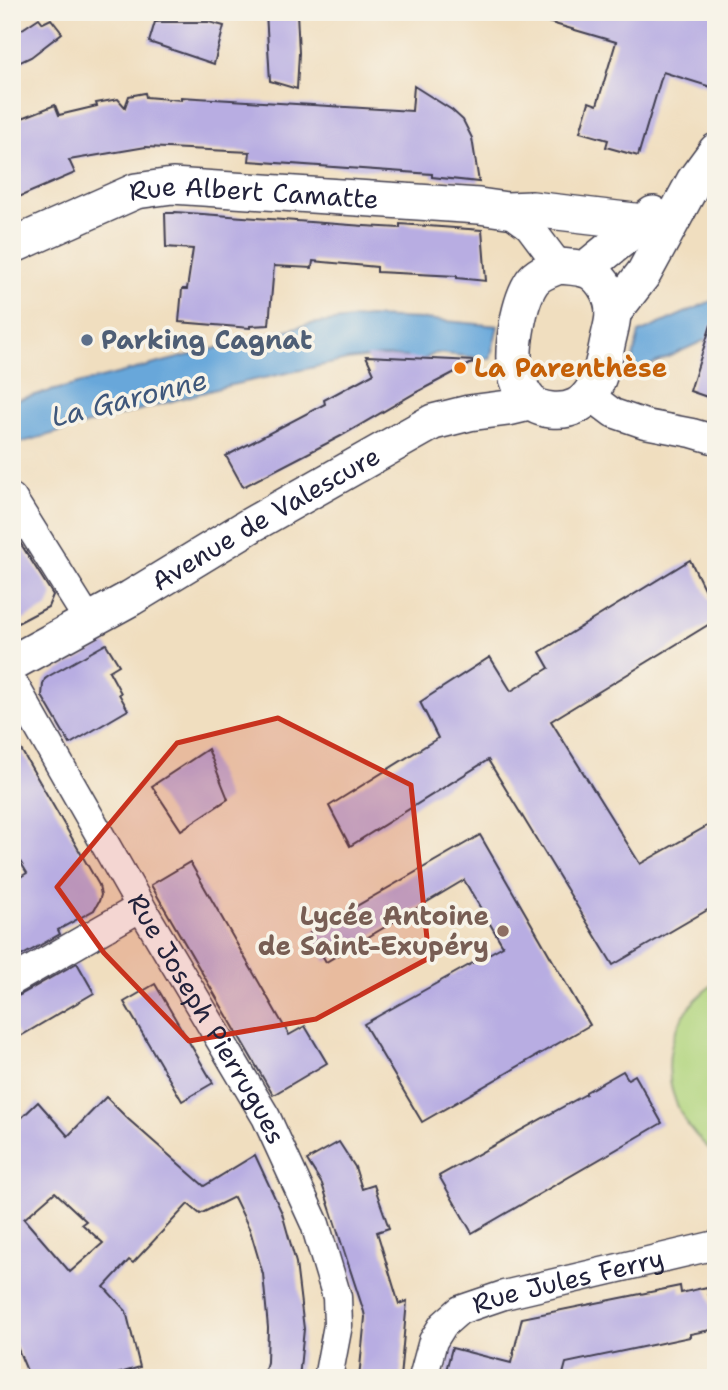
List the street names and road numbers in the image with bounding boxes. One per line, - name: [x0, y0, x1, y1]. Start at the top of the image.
- street label: Rue Albert Camatte: [127, 168, 380, 216]
- street label: Avenue de Valescure: [145, 438, 386, 599]
- street label: Rue Joseph Pierrugues: [120, 887, 294, 1150]
- street label: Rue Jules Ferry: [468, 1240, 667, 1322]

